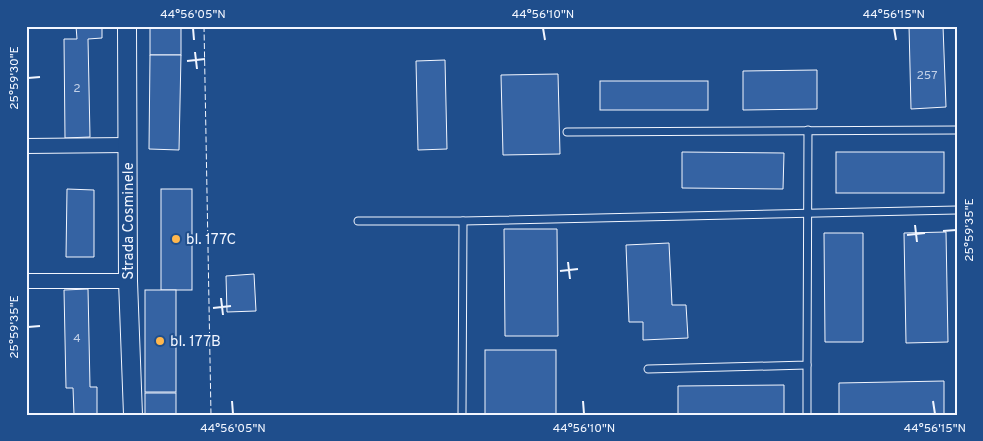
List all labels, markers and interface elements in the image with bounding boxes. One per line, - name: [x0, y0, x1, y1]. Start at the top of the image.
- text: 44°56'05"N: [160, 7, 226, 23]
- text: 44°56'10"N: [512, 7, 574, 23]
- text: 44°56'15"N: [863, 7, 925, 23]
- text: 25°59'30"E: [7, 46, 23, 110]
- house number: 257: [917, 68, 937, 84]
- house number: 2: [73, 81, 81, 97]
- street label: Strada Cosminele: [120, 162, 139, 280]
- text: 25°59'35"E: [962, 198, 978, 262]
- place label: bl. 177C: [186, 231, 236, 250]
- marker: bl. 177C: [170, 233, 182, 245]
- text: 25°59'35"E: [7, 295, 23, 359]
- house number: 4: [73, 331, 81, 347]
- place label: bl. 177B: [170, 333, 221, 352]
- marker: bl. 177B: [154, 335, 166, 347]
- text: 44°56'05"N: [200, 421, 266, 437]
- text: 44°56'10"N: [553, 421, 615, 437]
- text: 44°56'15"N: [904, 421, 966, 437]

